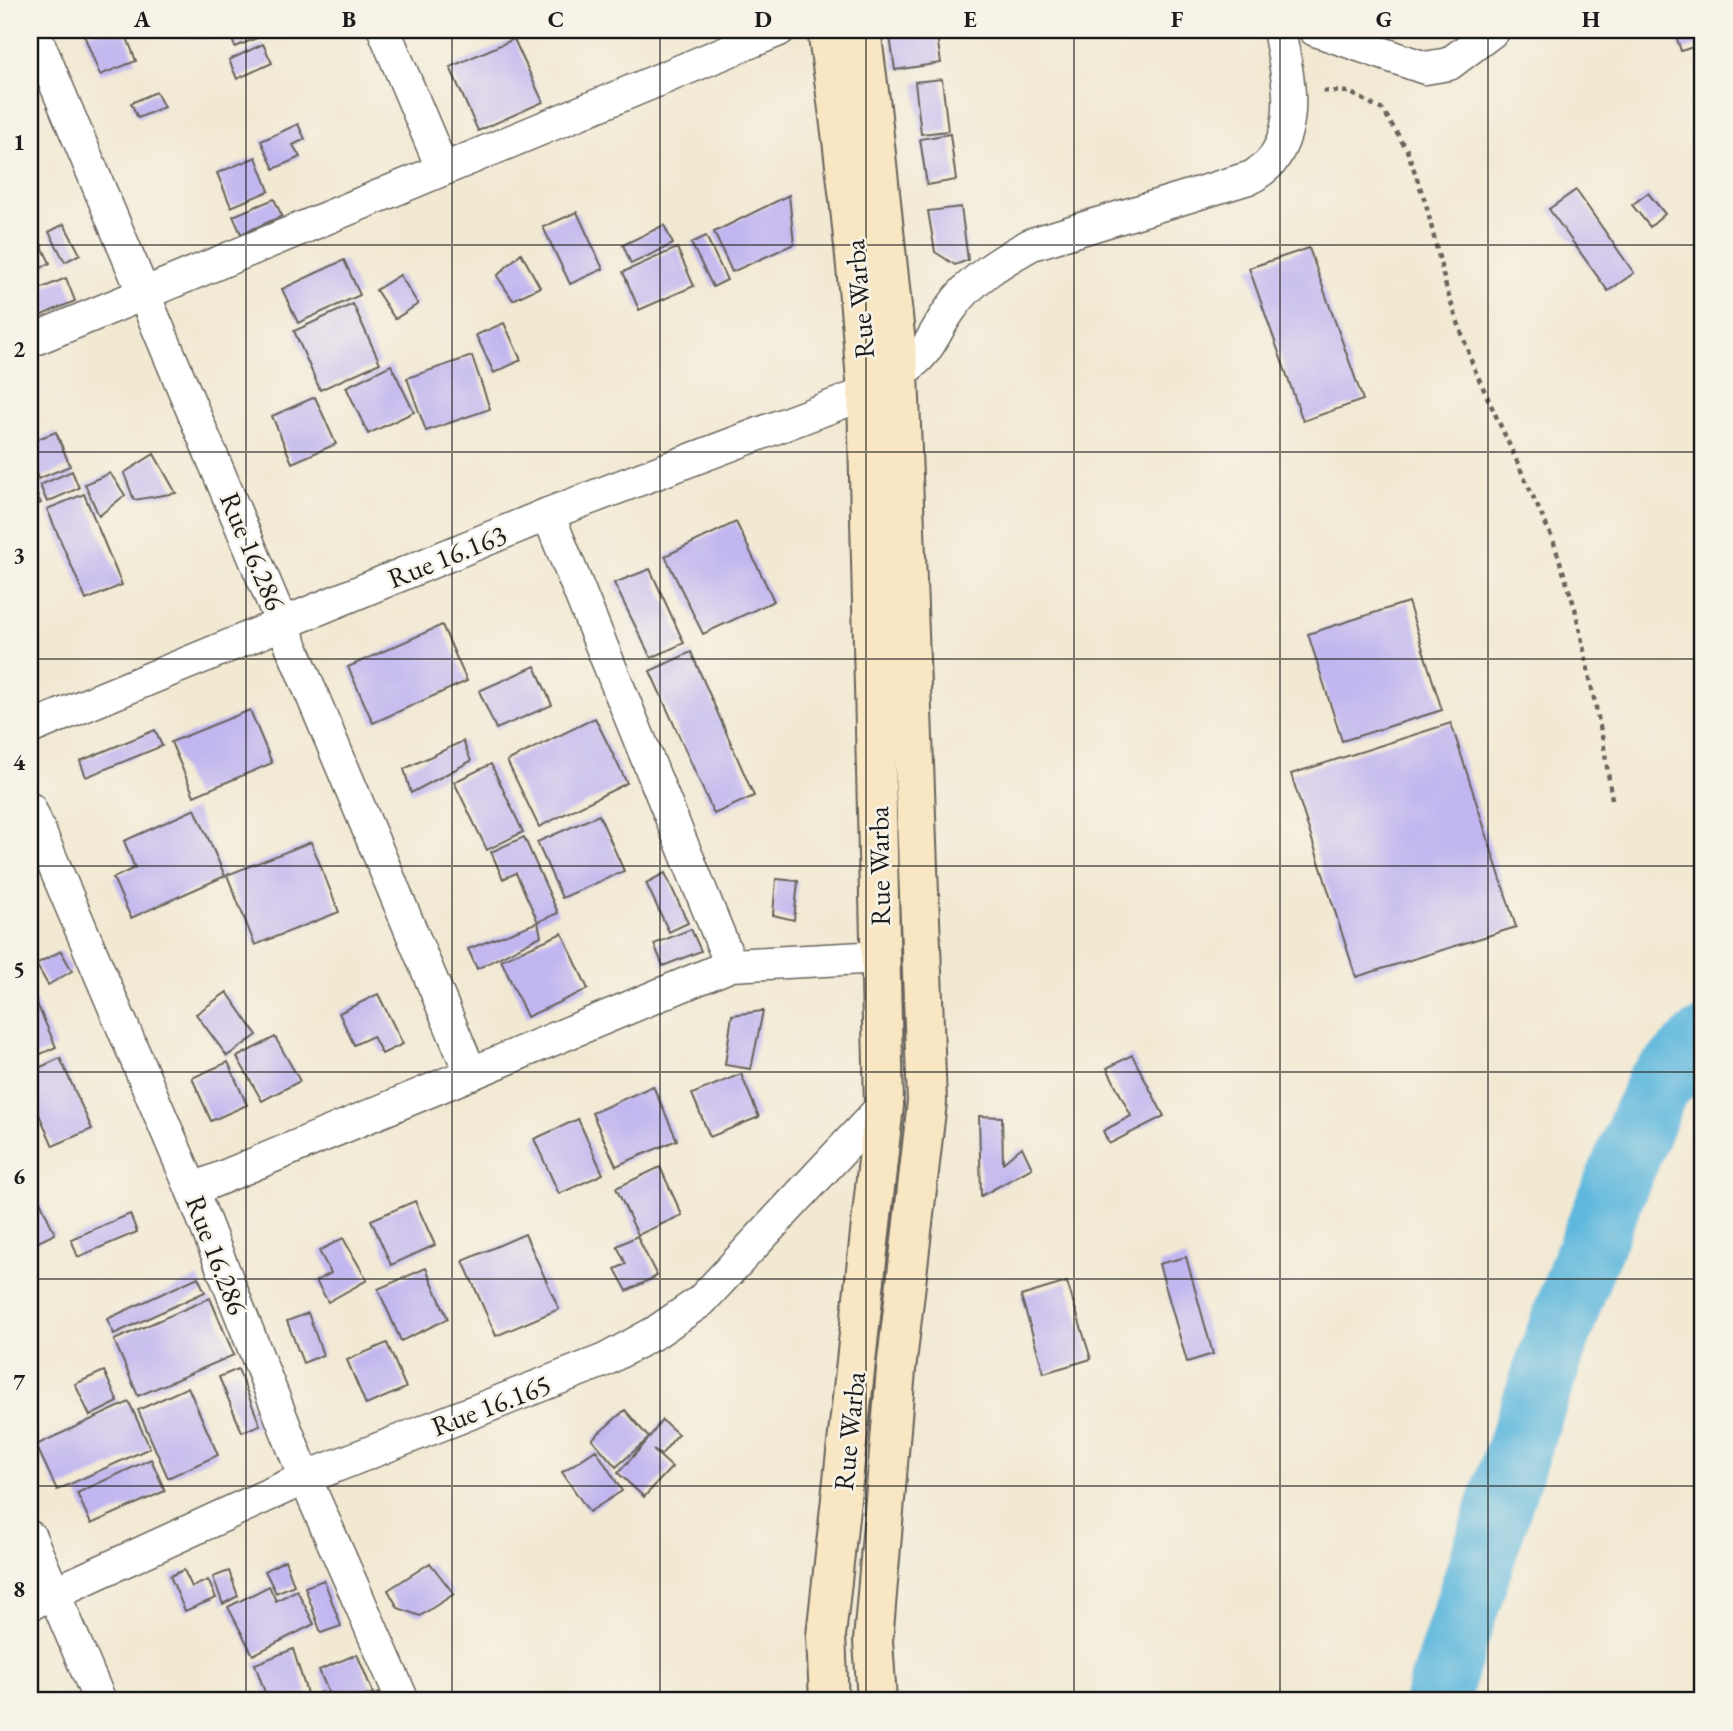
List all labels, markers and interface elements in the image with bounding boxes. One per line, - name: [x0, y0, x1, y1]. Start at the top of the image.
- text: A: [133, 4, 151, 34]
- text: B: [342, 4, 356, 34]
- text: C: [548, 4, 564, 34]
- text: D: [754, 4, 772, 34]
- text: E: [963, 4, 977, 34]
- text: F: [1171, 4, 1184, 34]
- text: G: [1376, 4, 1392, 34]
- text: H: [1582, 4, 1600, 34]
- text: 1: [13, 127, 25, 157]
- street label: Rue Warba: [836, 237, 882, 360]
- text: 2: [13, 334, 25, 364]
- street label: Rue 16.286: [212, 486, 294, 616]
- street label: Rue 16.163: [382, 516, 512, 596]
- text: 3: [13, 540, 25, 570]
- text: 4: [13, 747, 26, 777]
- street label: Rue Warba: [860, 805, 898, 926]
- text: 5: [13, 954, 25, 984]
- text: 6: [13, 1161, 25, 1191]
- street label: Rue 16.286: [178, 1190, 256, 1320]
- street label: Rue 16.165: [426, 1366, 556, 1444]
- text: 7: [13, 1367, 26, 1397]
- street label: Rue Warba: [825, 1369, 873, 1492]
- text: 8: [13, 1574, 25, 1604]

